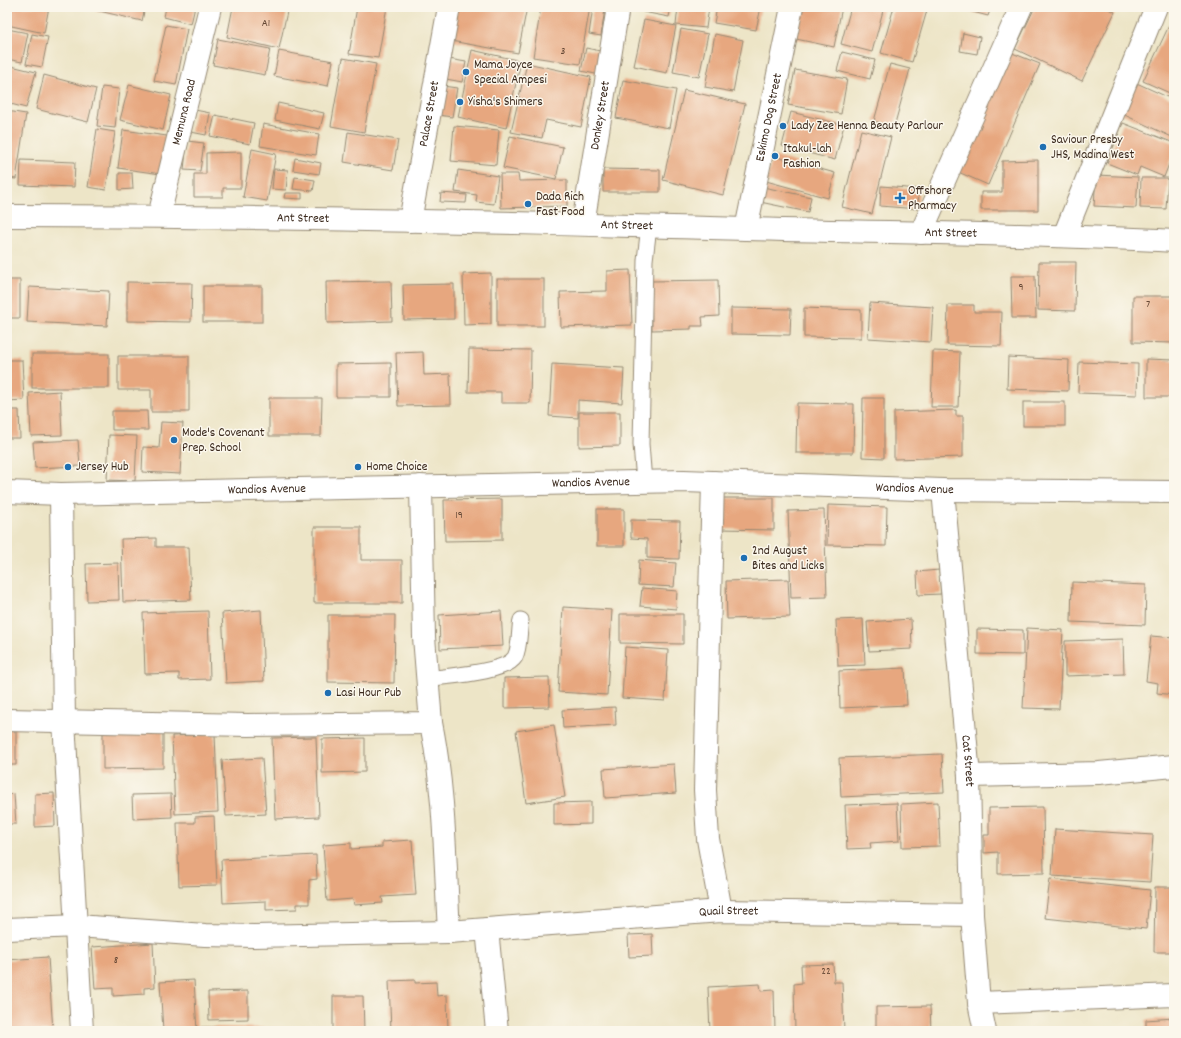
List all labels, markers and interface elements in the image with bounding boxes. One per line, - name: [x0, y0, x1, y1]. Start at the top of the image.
- house number: A1: [262, 16, 270, 32]
- house number: 3: [561, 44, 566, 60]
- place label: Mama Joyce Special Ampesi: [474, 56, 547, 90]
- marker: Mama Joyce Special Ampesi: [461, 67, 471, 77]
- street label: Eskimo Dog Street: [751, 71, 788, 163]
- street label: Memuna Road: [167, 77, 202, 147]
- street label: Palace Street: [414, 79, 445, 148]
- street label: Donkey Street: [586, 79, 615, 151]
- place label: Yisha's Shimers: [468, 93, 543, 112]
- marker: Yisha's Shimers: [455, 97, 465, 107]
- place label: Lady Zee Henna Beauty Parlour: [791, 117, 943, 136]
- marker: Lady Zee Henna Beauty Parlour: [778, 121, 788, 131]
- place label: Saviour Presby JHS, Madina West: [1051, 131, 1134, 165]
- place label: Itakul-lah Fashion: [783, 140, 832, 174]
- marker: Saviour Presby JHS, Madina West: [1038, 142, 1048, 152]
- marker: Itakul-lah Fashion: [770, 151, 780, 161]
- place label: Offshore Pharmacy: [908, 182, 957, 216]
- place label: Dada Rich Fast Food: [536, 188, 585, 222]
- marker: Offshore Pharmacy: [895, 193, 905, 203]
- marker: Dada Rich Fast Food: [523, 199, 533, 209]
- street label: Ant Street: [277, 209, 330, 229]
- street label: Ant Street: [600, 216, 654, 236]
- street label: Ant Street: [924, 223, 977, 243]
- house number: 9: [1018, 280, 1024, 296]
- house number: 7: [1146, 297, 1150, 313]
- place label: Mode's Covenant Prep. School: [182, 424, 265, 458]
- marker: Mode's Covenant Prep. School: [169, 435, 179, 445]
- place label: Jersey Hub: [76, 458, 129, 477]
- place label: Home Choice: [366, 458, 428, 477]
- marker: Jersey Hub: [63, 462, 73, 472]
- marker: Home Choice: [353, 462, 363, 472]
- street label: Wandios Avenue: [552, 473, 630, 493]
- street label: Wandios Avenue: [875, 478, 954, 500]
- street label: Wandios Avenue: [228, 479, 306, 500]
- house number: 19: [455, 508, 463, 524]
- place label: 2nd August Bites and Licks: [752, 542, 824, 576]
- marker: 2nd August Bites and Licks: [739, 553, 749, 563]
- place label: Lasi Hour Pub: [336, 684, 402, 703]
- marker: Lasi Hour Pub: [323, 688, 333, 698]
- street label: Cat Street: [956, 734, 979, 787]
- street label: Quail Street: [698, 901, 759, 922]
- house number: 8: [114, 953, 118, 969]
- house number: 22: [821, 964, 831, 980]

